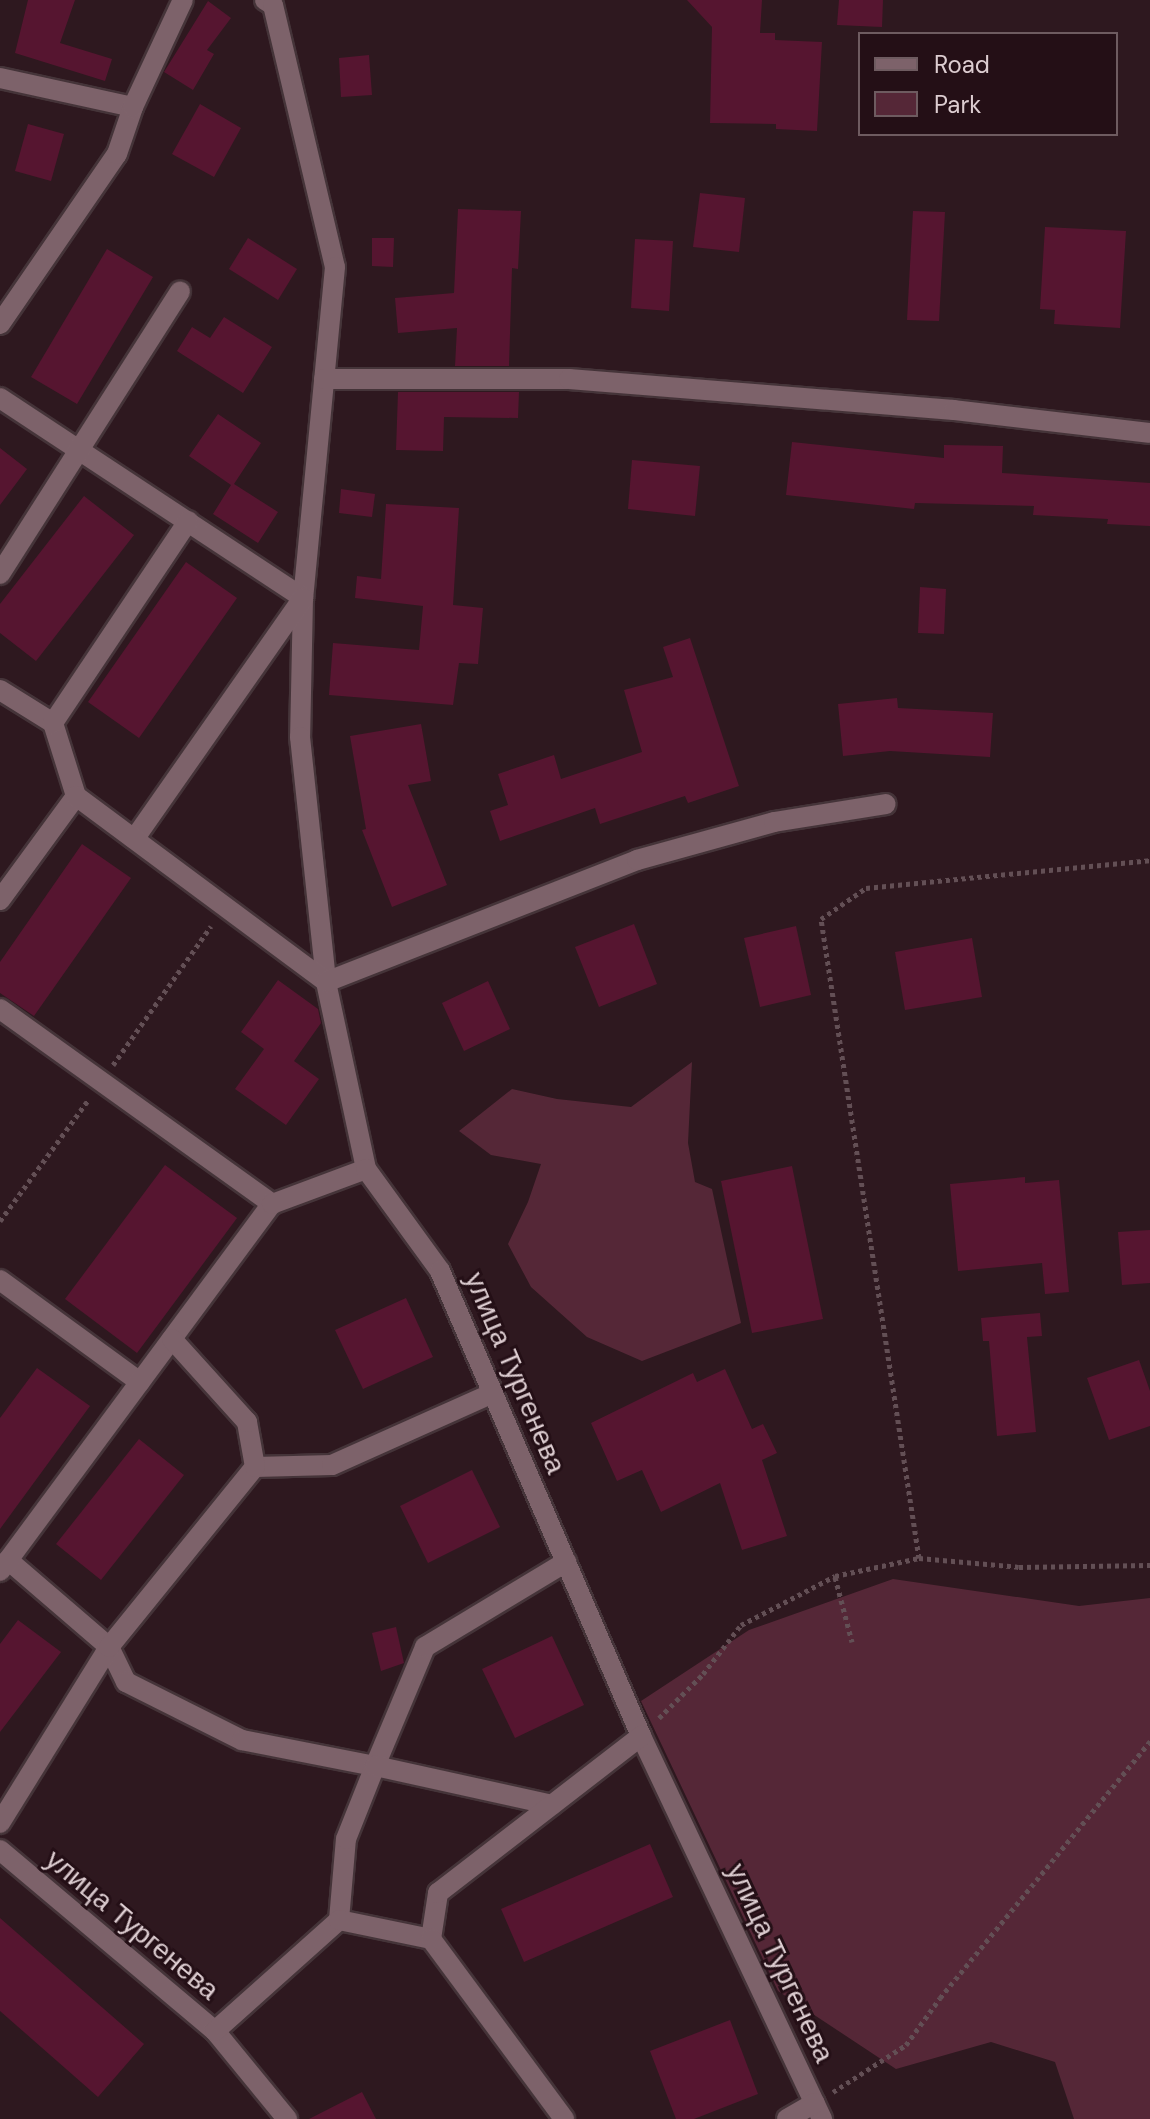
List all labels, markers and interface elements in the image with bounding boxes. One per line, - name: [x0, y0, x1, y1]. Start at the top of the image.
- legend: [858, 32, 1118, 136]
- text: Road: [934, 49, 990, 80]
- text: Park: [934, 89, 981, 120]
- street label: улица Тургенева: [457, 1267, 573, 1479]
- street label: улица Тургенева: [39, 1843, 225, 2007]
- street label: улица Тургенева: [719, 1858, 841, 2068]

